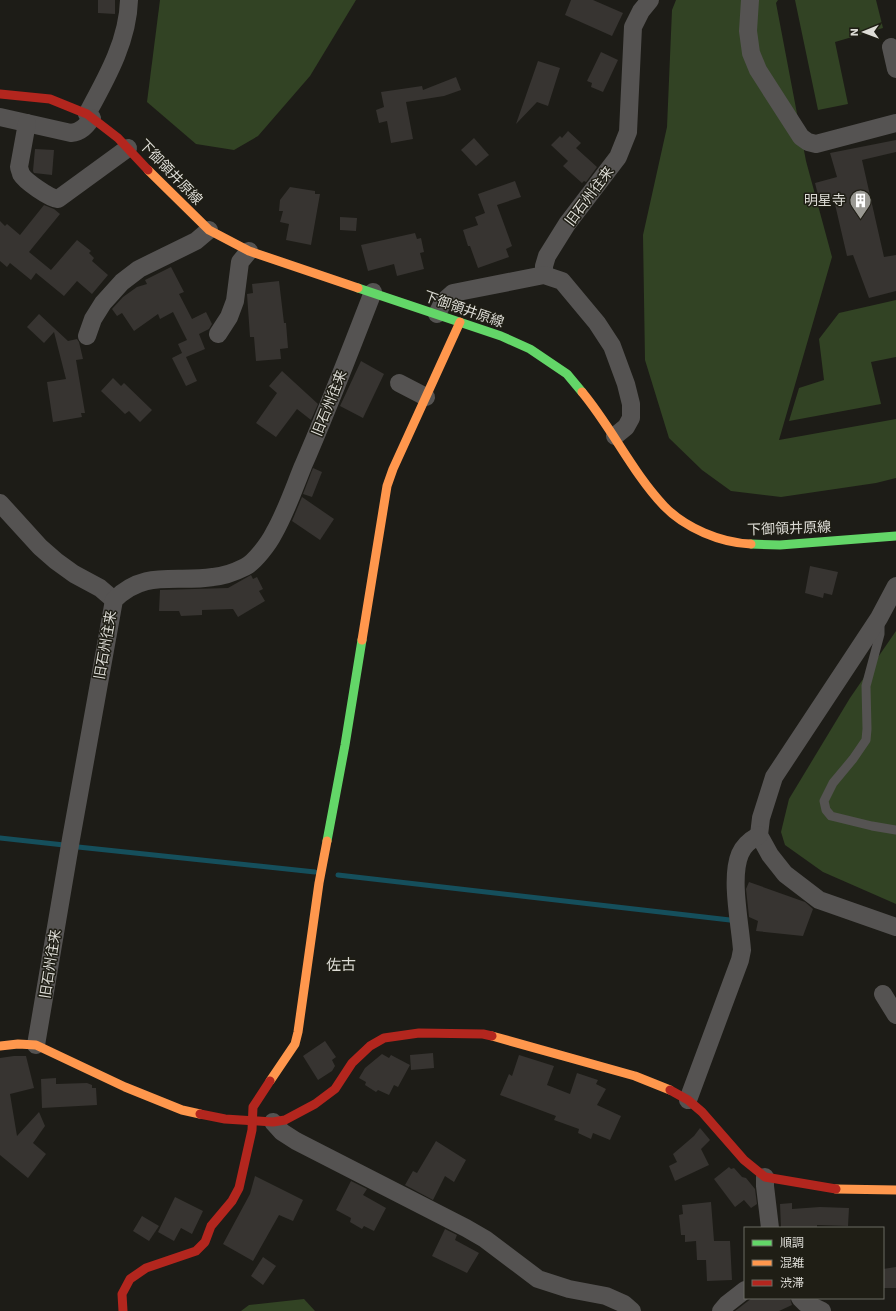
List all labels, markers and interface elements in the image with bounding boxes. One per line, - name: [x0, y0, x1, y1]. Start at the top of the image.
- north arrow: [844, 12, 884, 52]
- text: N: [848, 28, 861, 36]
- street label: 下御領井原線: [136, 136, 206, 208]
- street label: 旧石州往来: [562, 163, 616, 229]
- building icon: 明星寺: [848, 187, 874, 220]
- place label: 明星寺: [804, 192, 846, 208]
- street label: 下御領井原線: [422, 288, 506, 330]
- street label: 旧石州往来: [308, 368, 350, 438]
- street label: 下御領井原線: [747, 519, 831, 537]
- street label: 旧石州往来: [91, 609, 119, 681]
- street label: 旧石州往来: [37, 928, 63, 1000]
- district label: 佐古: [326, 956, 356, 974]
- legend: [744, 1227, 884, 1299]
- text: 順調: [780, 1236, 804, 1250]
- text: 混雑: [780, 1256, 804, 1270]
- text: 渋滞: [780, 1276, 804, 1290]

